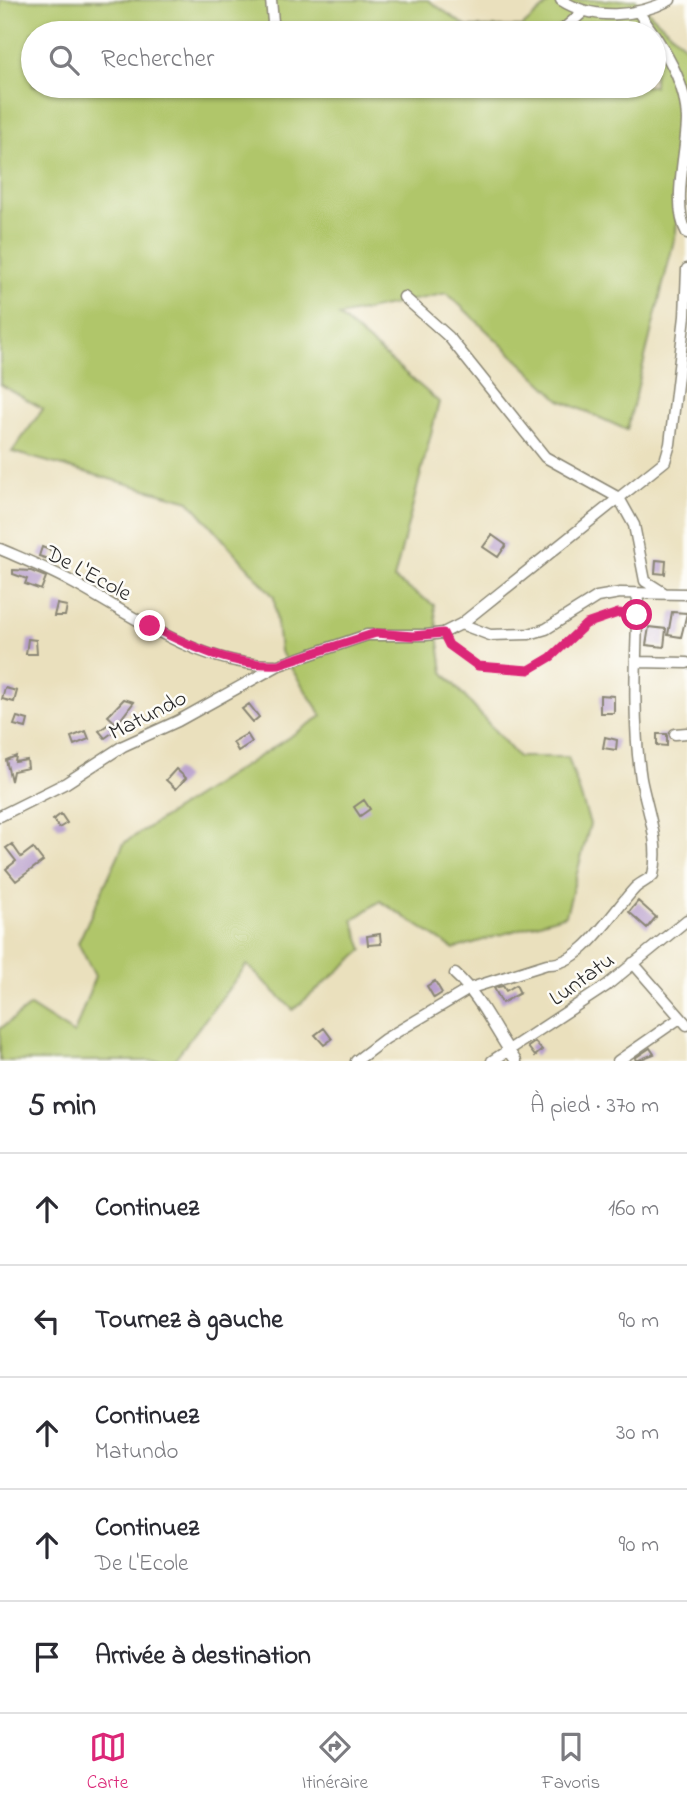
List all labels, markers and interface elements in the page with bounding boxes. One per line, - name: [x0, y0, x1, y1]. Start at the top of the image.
- search box: [21, 21, 666, 98]
- icon: search: [45, 41, 83, 79]
- text: Rechercher: [101, 41, 214, 79]
- street label: De L'Ecole: [38, 537, 137, 611]
- route start: [621, 599, 652, 630]
- route end: [134, 610, 165, 641]
- street label: Matundo: [103, 683, 193, 750]
- street label: Luntatu: [543, 945, 622, 1015]
- text: 5 min: [28, 1085, 96, 1129]
- text: À pied · 370 m: [530, 1090, 659, 1123]
- icon: ahead: [28, 1190, 66, 1228]
- text: Continuez: [95, 1190, 199, 1228]
- text: 160 m: [608, 1193, 659, 1226]
- icon: left: [28, 1302, 66, 1340]
- text: Tournez à gauche: [95, 1302, 283, 1340]
- text: 90 m: [619, 1305, 659, 1338]
- text: Continuez: [95, 1398, 199, 1436]
- icon: ahead: [28, 1414, 66, 1452]
- text: 30 m: [616, 1417, 659, 1450]
- text: Matundo: [95, 1436, 178, 1469]
- text: Continuez: [95, 1510, 199, 1548]
- icon: ahead: [28, 1526, 66, 1564]
- text: 90 m: [619, 1529, 659, 1562]
- text: De L'Ecole: [95, 1548, 188, 1581]
- icon: arrive: [28, 1638, 66, 1676]
- text: Arrivée à destination: [95, 1638, 311, 1676]
- tab: Carte: [87, 1728, 128, 1797]
- tab: Itinéraire: [302, 1728, 368, 1797]
- tab: Favoris: [541, 1728, 600, 1797]

